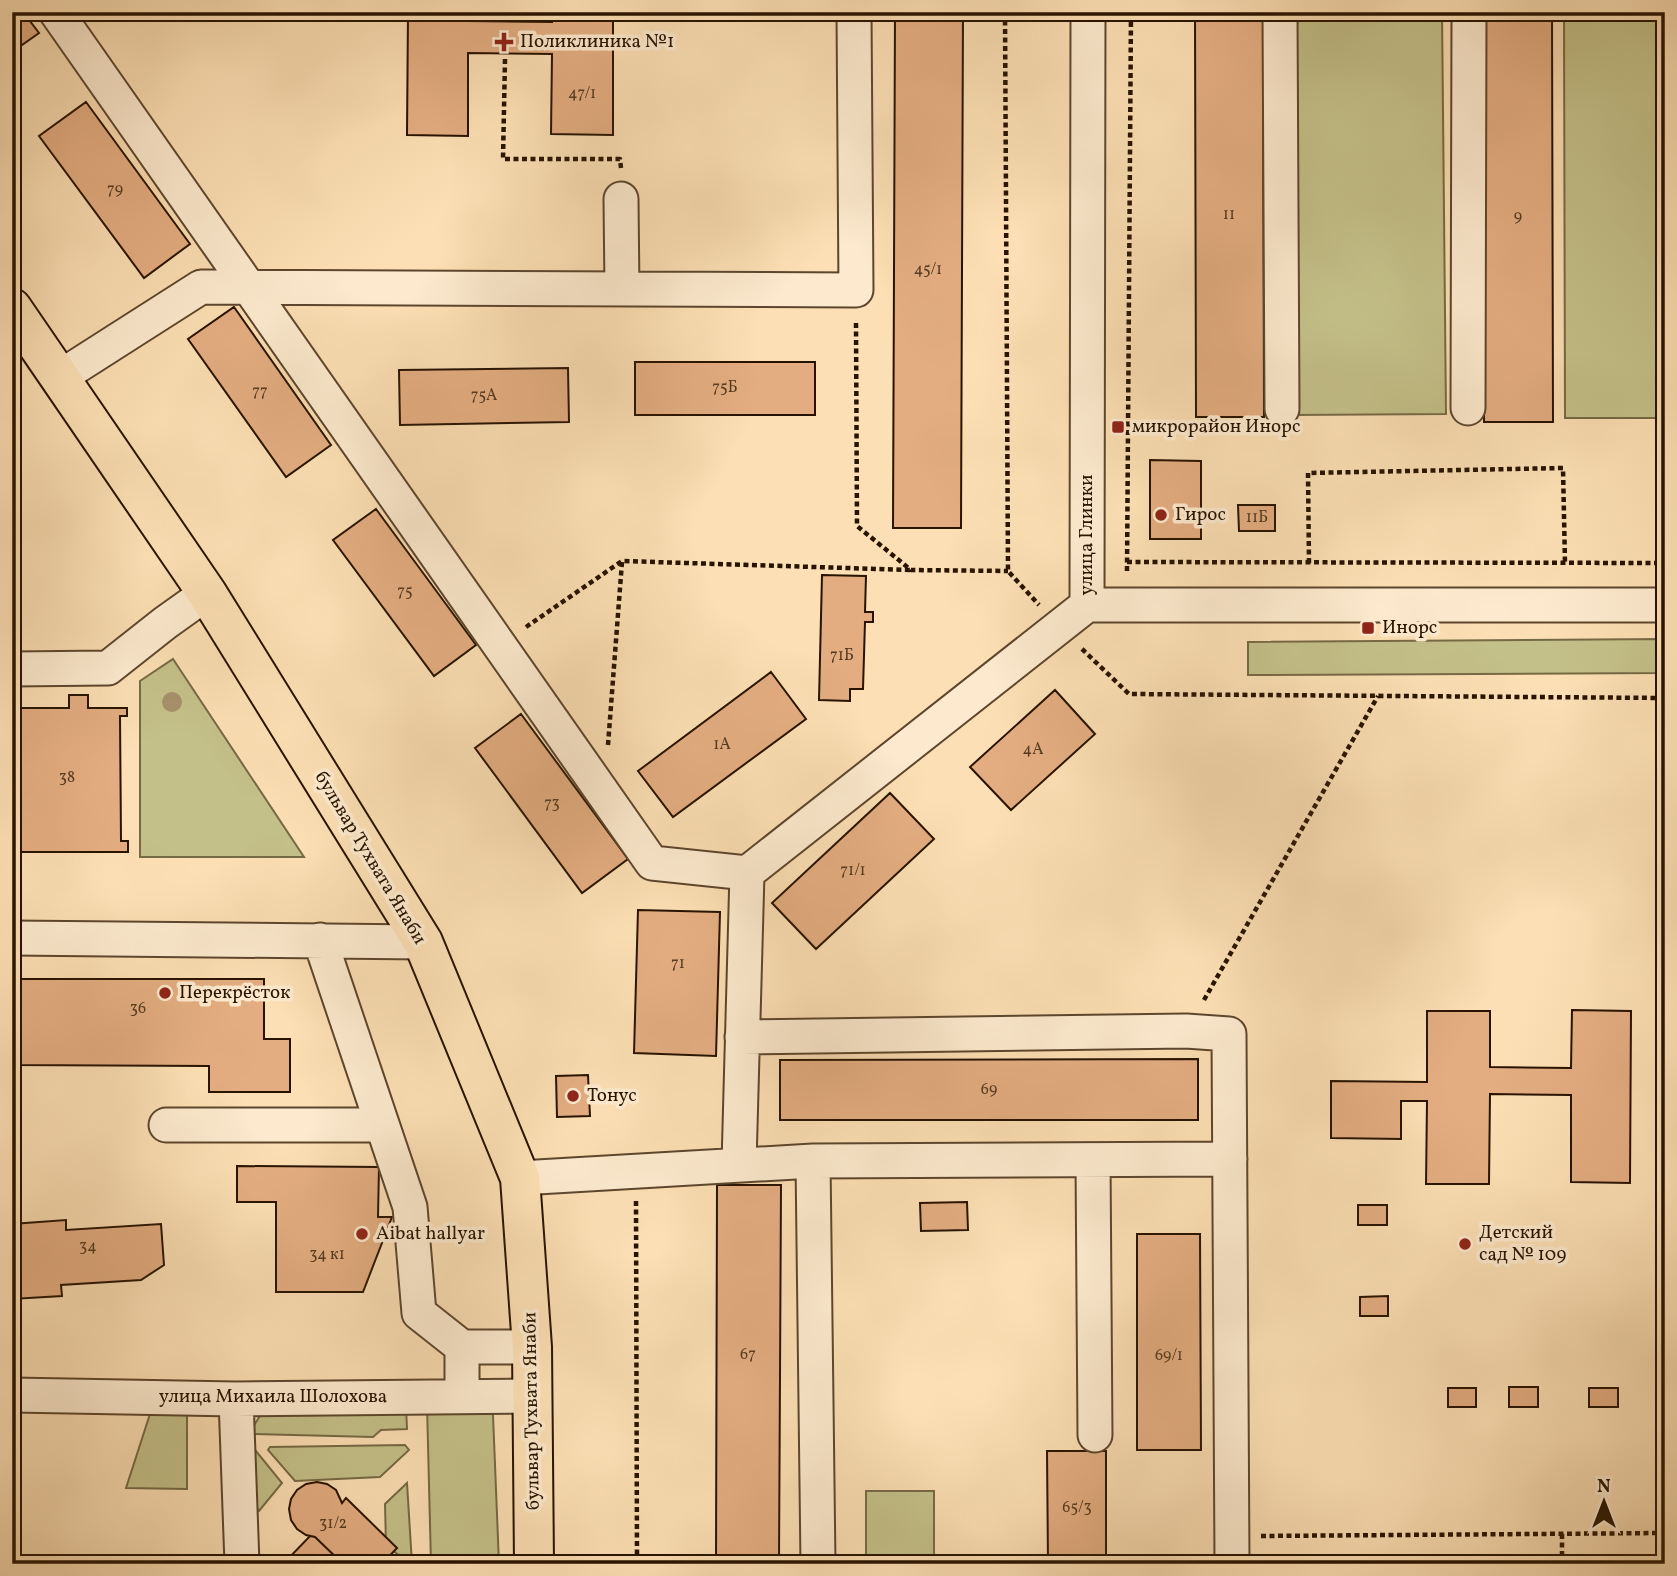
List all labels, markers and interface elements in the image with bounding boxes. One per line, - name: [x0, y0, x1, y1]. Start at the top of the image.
- place label: Поликлиника №1: [520, 29, 674, 55]
- marker: Поликлиника №1: [494, 32, 514, 52]
- house number: 47/1: [568, 83, 596, 105]
- house number: 79: [107, 179, 123, 201]
- house number: 11: [1223, 204, 1235, 226]
- house number: 9: [1514, 206, 1522, 228]
- house number: 45/1: [914, 259, 942, 281]
- house number: 75Б: [712, 377, 738, 399]
- house number: 77: [252, 381, 268, 403]
- house number: 75А: [471, 385, 497, 407]
- place label: микрорайон Инорс: [1132, 414, 1300, 440]
- marker: микрорайон Инорс: [1110, 419, 1126, 435]
- street label: улица Глинки: [1074, 474, 1100, 596]
- place label: Гирос: [1175, 502, 1226, 528]
- marker: Гирос: [1153, 507, 1169, 523]
- house number: 11Б: [1246, 507, 1268, 529]
- house number: 75: [397, 581, 413, 603]
- place label: Инорс: [1382, 615, 1437, 641]
- marker: Инорс: [1360, 620, 1376, 636]
- house number: 71Б: [830, 645, 854, 667]
- house number: 1А: [713, 734, 731, 756]
- house number: 4А: [1023, 739, 1043, 761]
- street label: бульвар Тухвата Янаби: [308, 766, 432, 950]
- house number: 38: [59, 767, 75, 789]
- house number: 73: [544, 793, 560, 815]
- house number: 71/1: [840, 860, 866, 882]
- house number: 71: [671, 953, 685, 975]
- place label: Перекрёсток: [179, 980, 290, 1006]
- marker: Перекрёсток: [157, 985, 173, 1001]
- house number: 36: [130, 998, 146, 1020]
- house number: 69: [981, 1079, 997, 1101]
- place label: Тонус: [587, 1083, 637, 1109]
- marker: Тонус: [565, 1088, 581, 1104]
- place label: Детский сад № 109: [1479, 1220, 1566, 1268]
- place label: Aibat hallyar: [376, 1221, 485, 1247]
- marker: Aibat hallyar: [354, 1226, 370, 1242]
- house number: 34: [79, 1236, 97, 1258]
- marker: Детский сад № 109: [1457, 1236, 1473, 1252]
- house number: 34 к1: [309, 1244, 345, 1266]
- street label: бульвар Тухвата Янаби: [517, 1312, 547, 1510]
- house number: 67: [740, 1344, 756, 1366]
- house number: 69/1: [1155, 1345, 1183, 1367]
- street label: улица Михаила Шолохова: [159, 1384, 387, 1410]
- north arrow: [1568, 1468, 1638, 1538]
- text: N: [1597, 1474, 1611, 1500]
- house number: 65/3: [1062, 1497, 1092, 1519]
- house number: 31/2: [319, 1513, 347, 1535]

